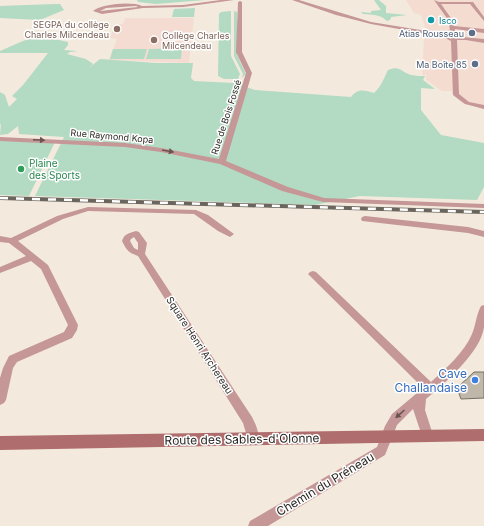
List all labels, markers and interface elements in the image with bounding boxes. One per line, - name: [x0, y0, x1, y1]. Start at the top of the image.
- marker: Isco: [426, 15, 436, 25]
- place label: Isco: [439, 15, 457, 26]
- place label: SEGPA du collège Charles Milcendeau: [24, 19, 109, 40]
- marker: SEGPA du collège Charles Milcendeau: [112, 24, 122, 34]
- place label: Atias Rousseau: [399, 28, 464, 39]
- marker: Atias Rousseau: [467, 28, 477, 38]
- place label: Collège Charles Milcendeau: [162, 30, 230, 51]
- marker: Collège Charles Milcendeau: [149, 35, 159, 45]
- place label: Ma Boîte 85: [416, 59, 467, 70]
- marker: Ma Boîte 85: [470, 59, 480, 69]
- street label: Rue de Bois Fossé: [209, 78, 243, 156]
- street label: Rue Raymond Kopa: [70, 127, 154, 145]
- one-way arrow: [33, 137, 46, 143]
- one-way arrow: [162, 148, 174, 154]
- place label: Plaine des Sports: [29, 157, 80, 181]
- marker: Plaine des Sports: [16, 164, 26, 174]
- street label: Square Henri Archereau: [164, 294, 236, 396]
- place label: Cave Challandaise: [394, 366, 467, 395]
- marker: Cave Challandaise: [470, 375, 480, 385]
- one-way arrow: [395, 410, 405, 419]
- street label: Route des Sables-d'Olonne: [164, 430, 320, 448]
- street label: Chemin du Préneau: [273, 449, 377, 519]

